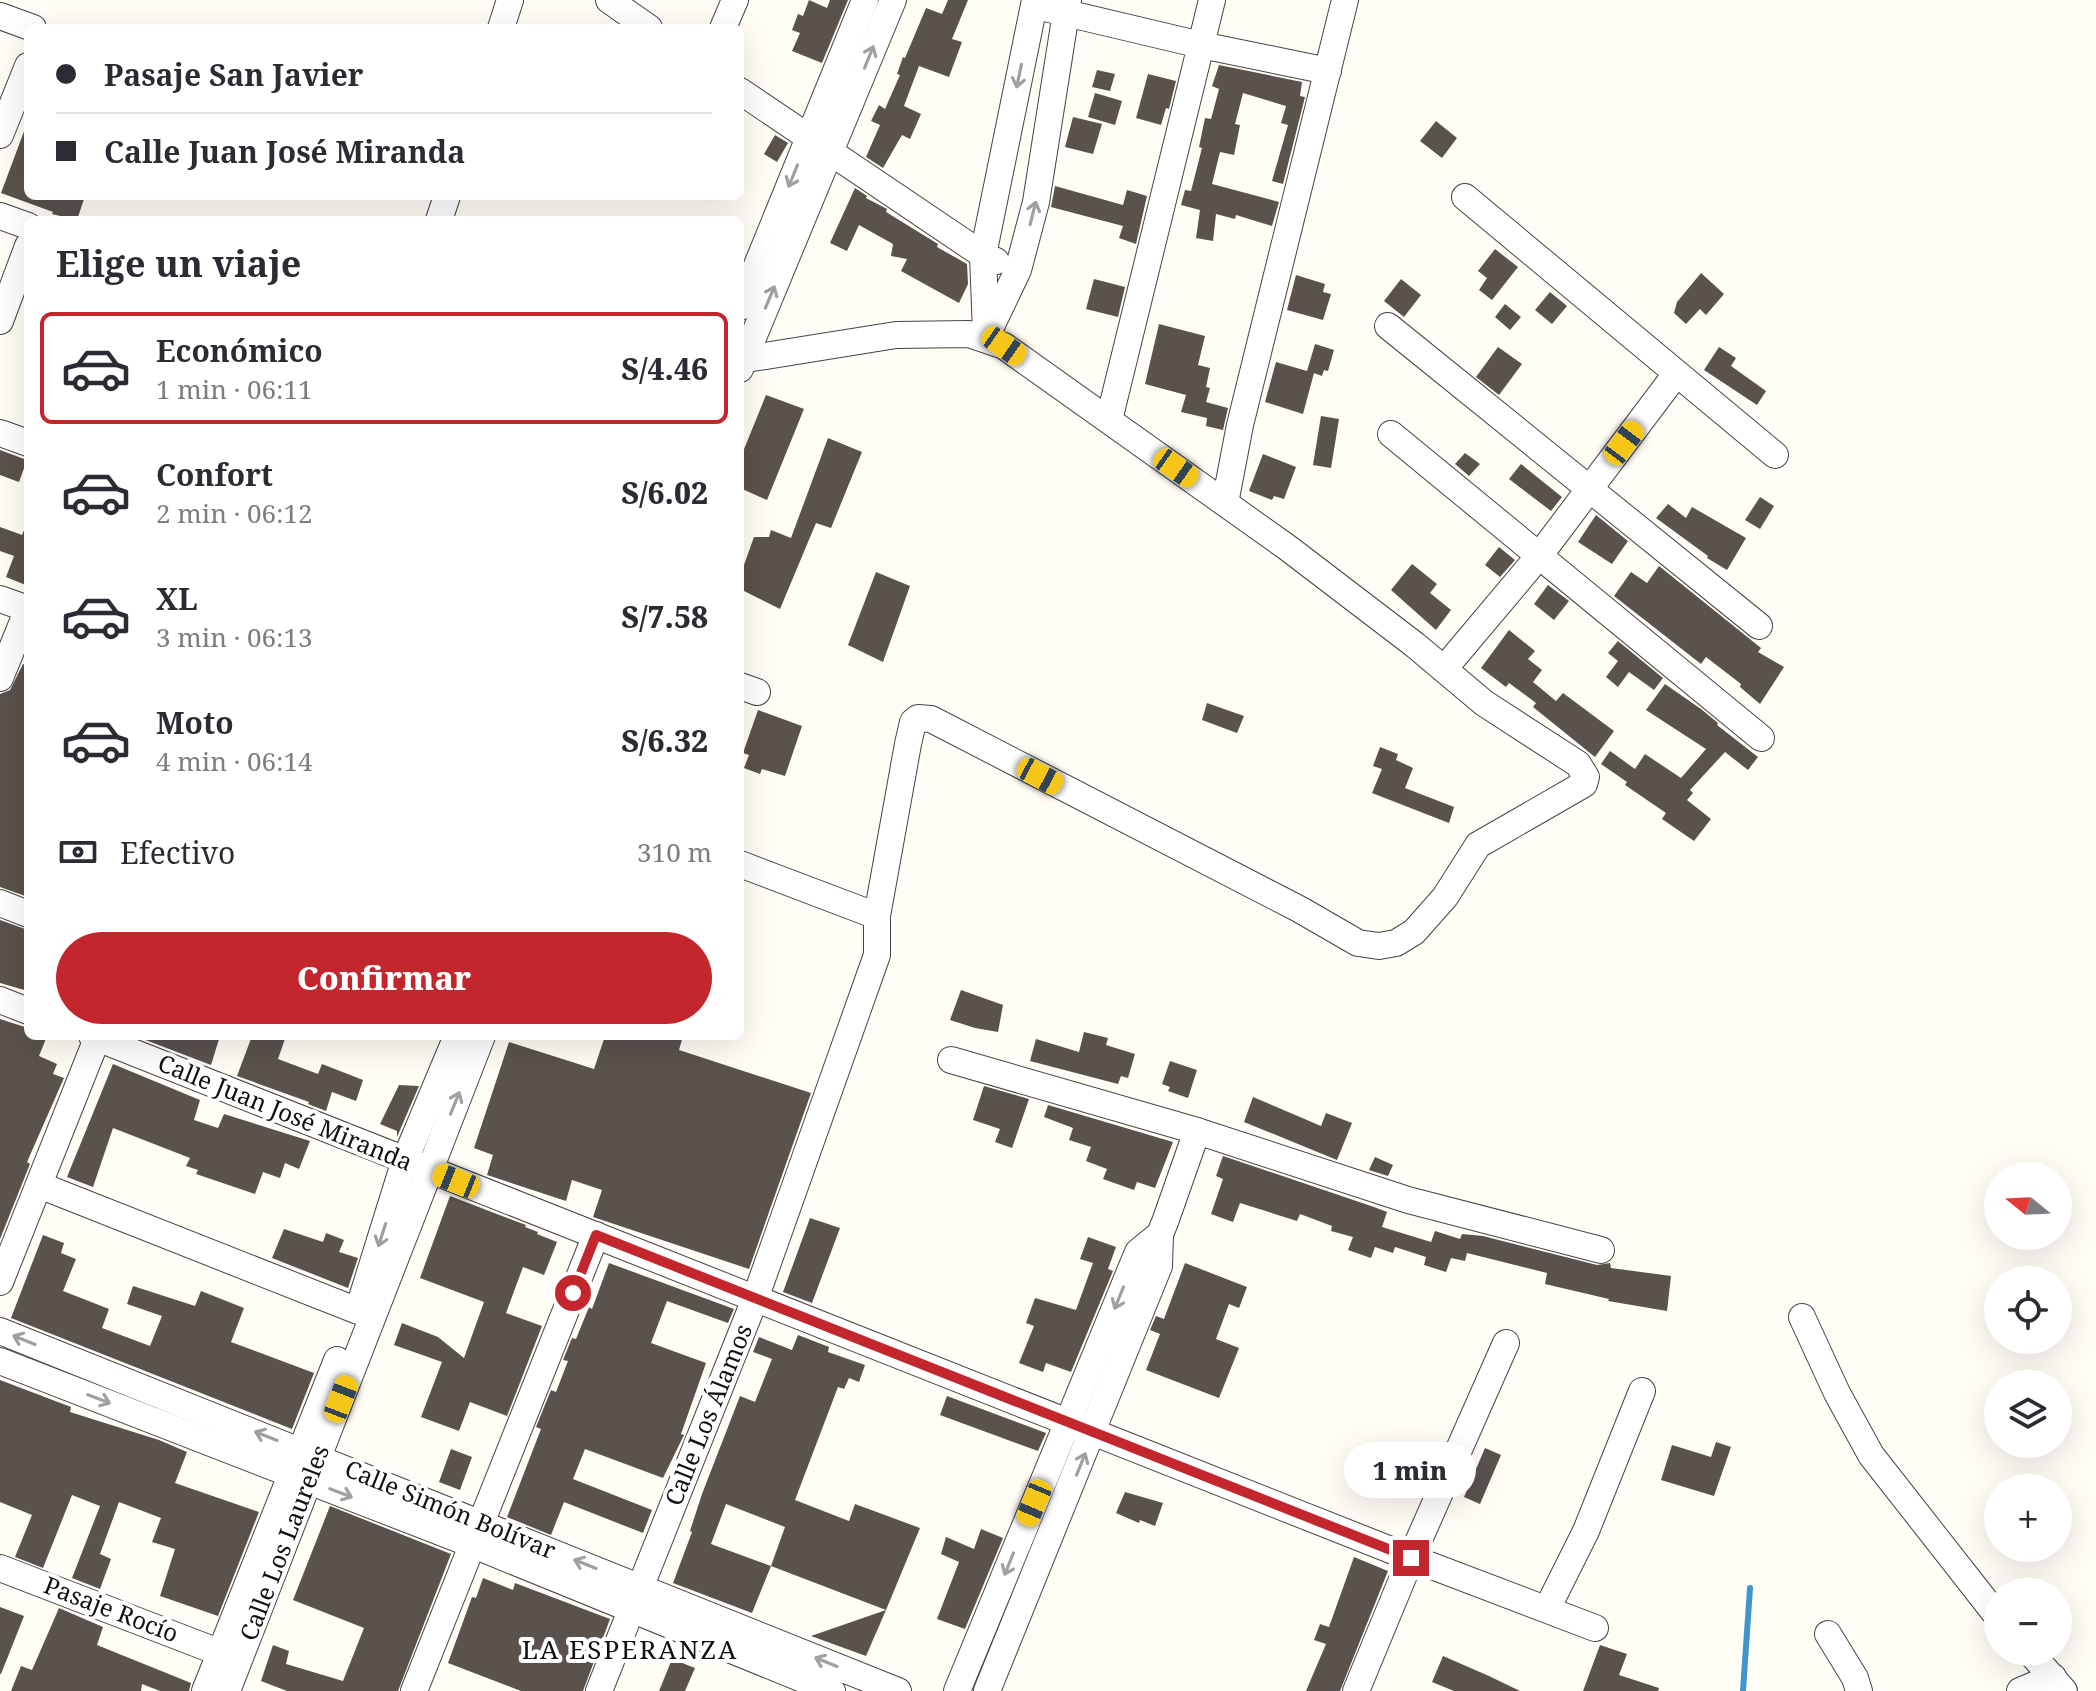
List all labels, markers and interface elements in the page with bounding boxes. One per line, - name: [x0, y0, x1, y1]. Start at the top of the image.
- one-way arrow: [863, 45, 877, 70]
- text: Pasaje San Javier: [104, 54, 364, 95]
- one-way arrow: [1011, 63, 1026, 89]
- text: Calle Juan José Miranda: [104, 131, 465, 172]
- one-way arrow: [784, 163, 799, 188]
- one-way arrow: [1026, 200, 1041, 226]
- text: Elige un viaje: [56, 239, 301, 288]
- one-way arrow: [763, 285, 778, 310]
- car: [977, 322, 1031, 370]
- text: Económico: [156, 330, 323, 371]
- icon: car: [60, 332, 132, 404]
- text: S/4.46: [621, 348, 708, 389]
- text: 1 min · 06:11: [156, 371, 313, 407]
- car: [1600, 417, 1648, 469]
- car: [1149, 444, 1203, 492]
- text: Confort: [156, 454, 273, 495]
- icon: car: [60, 456, 132, 528]
- text: S/6.02: [621, 472, 708, 513]
- text: 2 min · 06:12: [156, 495, 313, 531]
- text: XL: [156, 578, 198, 619]
- icon: car: [60, 580, 132, 652]
- text: S/7.58: [621, 596, 708, 637]
- text: 3 min · 06:13: [156, 619, 313, 655]
- text: Moto: [156, 702, 234, 743]
- icon: car: [60, 704, 132, 776]
- text: S/6.32: [621, 720, 708, 761]
- text: 4 min · 06:14: [156, 743, 313, 779]
- car: [1013, 754, 1067, 798]
- icon: cash: [56, 830, 100, 874]
- text: Efectivo: [120, 832, 235, 873]
- text: 310 m: [637, 834, 712, 870]
- button: Confirmar: [56, 932, 712, 1024]
- street label: Calle Juan José Miranda: [153, 1045, 418, 1178]
- one-way arrow: [449, 1091, 463, 1116]
- car: [429, 1161, 483, 1201]
- north arrow: [1984, 1162, 2072, 1250]
- map controls: [1984, 1162, 2072, 1666]
- one-way arrow: [374, 1221, 389, 1247]
- button: locate: [1984, 1266, 2072, 1354]
- route start: [555, 1275, 591, 1311]
- one-way arrow: [1111, 1285, 1125, 1310]
- street label: Calle Los Álamos: [656, 1319, 759, 1510]
- one-way arrow: [12, 1332, 37, 1346]
- button: layers: [1984, 1370, 2072, 1458]
- car: [321, 1372, 361, 1426]
- one-way arrow: [86, 1393, 111, 1407]
- one-way arrow: [254, 1428, 279, 1442]
- street label: Calle Los Laureles: [231, 1440, 336, 1645]
- callout: 1 min: [1345, 1442, 1477, 1498]
- street label: Calle Simón Bolívar: [340, 1451, 561, 1566]
- one-way arrow: [1075, 1452, 1089, 1476]
- text: 1 min: [1373, 1452, 1447, 1488]
- button: +: [1984, 1474, 2072, 1562]
- car: [1014, 1476, 1054, 1530]
- one-way arrow: [328, 1487, 353, 1501]
- route end: [1393, 1540, 1429, 1576]
- one-way arrow: [1001, 1551, 1015, 1576]
- one-way arrow: [573, 1556, 598, 1571]
- street label: Pasaje Rocío: [40, 1568, 184, 1649]
- button: −: [1984, 1578, 2072, 1666]
- district label: LA ESPERANZA: [522, 1631, 738, 1667]
- one-way arrow: [814, 1653, 839, 1668]

